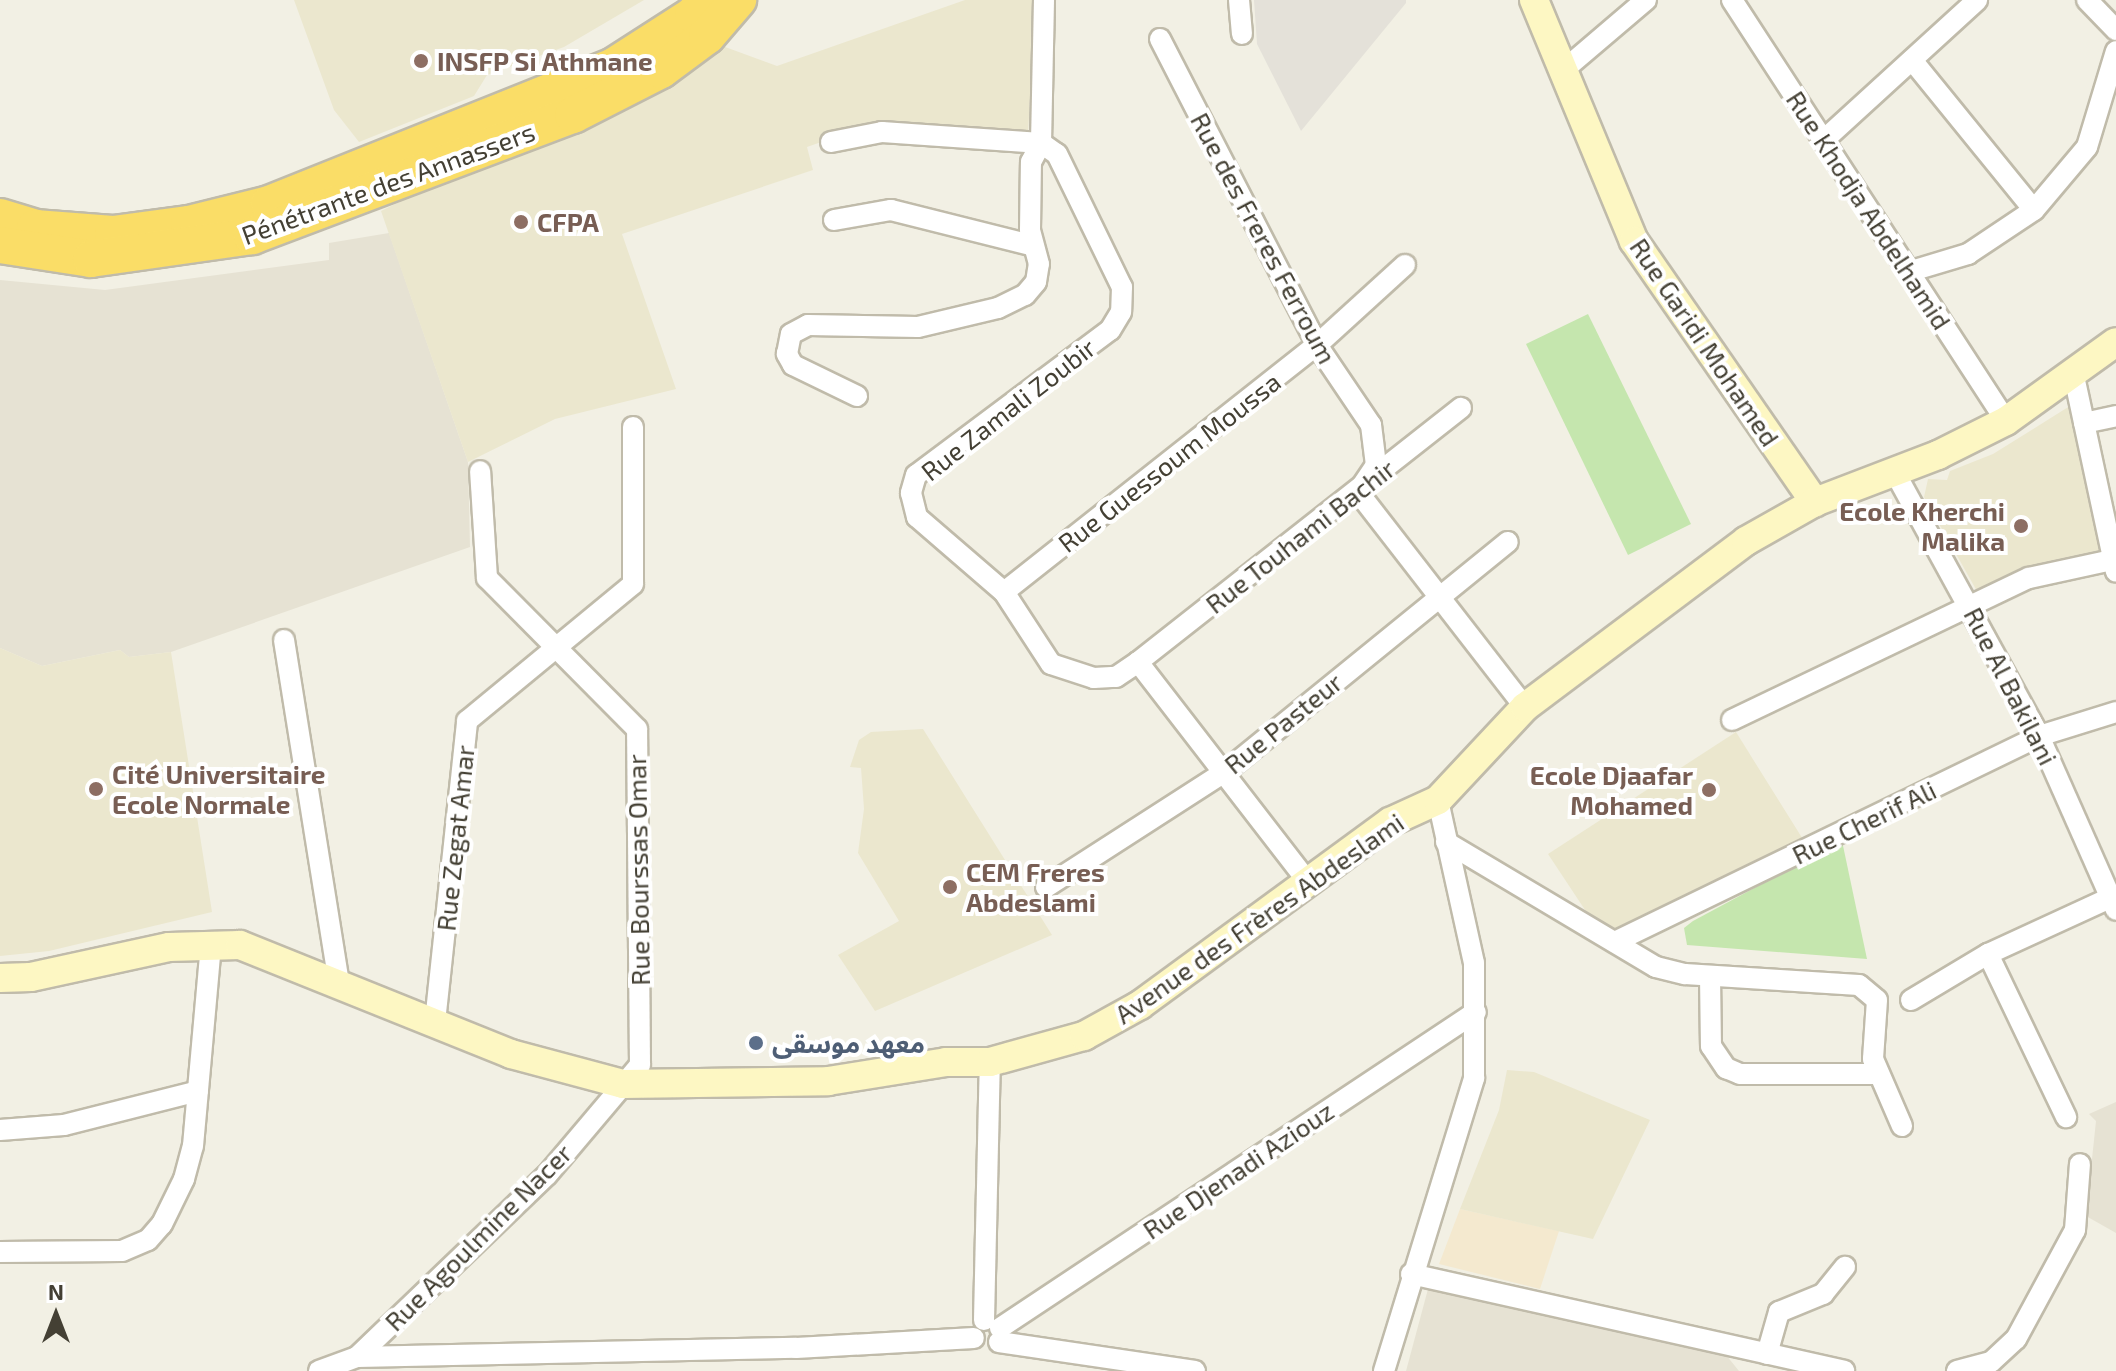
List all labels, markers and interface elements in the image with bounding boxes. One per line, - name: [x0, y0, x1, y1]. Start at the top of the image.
- place label: INSFP Si Athmane: [437, 45, 654, 77]
- marker: INSFP Si Athmane: [412, 52, 430, 70]
- street label: Rue Khodja Abdelhamid: [1780, 85, 1958, 335]
- street label: Rue des Freres Ferroum: [1185, 107, 1343, 369]
- street label: Pénétrante des Annassers: [237, 115, 539, 251]
- place label: CFPA: [537, 206, 599, 238]
- marker: CFPA: [512, 213, 530, 231]
- street label: Rue Garidi Mohamed: [1624, 232, 1786, 452]
- street label: Rue Zamali Zoubir: [915, 331, 1101, 487]
- street label: Rue Guessoum Moussa: [1052, 366, 1286, 558]
- street label: Rue Touhami Bachir: [1199, 452, 1401, 620]
- place label: Ecole Kherchi Malika: [1839, 495, 2005, 556]
- marker: Ecole Kherchi Malika: [2012, 517, 2030, 535]
- street label: Rue Al Bakilani: [1958, 601, 2064, 771]
- street label: Rue Pasteur: [1218, 666, 1348, 780]
- street label: Rue Zegat Amar: [430, 743, 480, 933]
- street label: Rue Bourssas Omar: [620, 754, 656, 986]
- place label: Cité Universitaire Ecole Normale: [112, 758, 325, 820]
- place label: Ecole Djaafar Mohamed: [1530, 759, 1693, 820]
- street label: Rue Cherif Ali: [1786, 773, 1942, 871]
- marker: Cité Universitaire Ecole Normale: [87, 780, 105, 798]
- marker: Ecole Djaafar Mohamed: [1700, 781, 1718, 799]
- street label: Avenue des Frères Abdeslami: [1108, 806, 1410, 1030]
- place label: CEM Freres Abdeslami: [966, 856, 1105, 918]
- marker: CEM Freres Abdeslami: [941, 878, 959, 896]
- place label: معهد موسقى: [772, 1027, 925, 1059]
- marker: معهد موسقى: [747, 1034, 765, 1052]
- street label: Rue Djenadi Aziouz: [1137, 1095, 1339, 1245]
- street label: Rue Agoulmine Nacer: [378, 1137, 578, 1337]
- north arrow: [16, 1275, 96, 1355]
- text: N: [48, 1278, 64, 1304]

